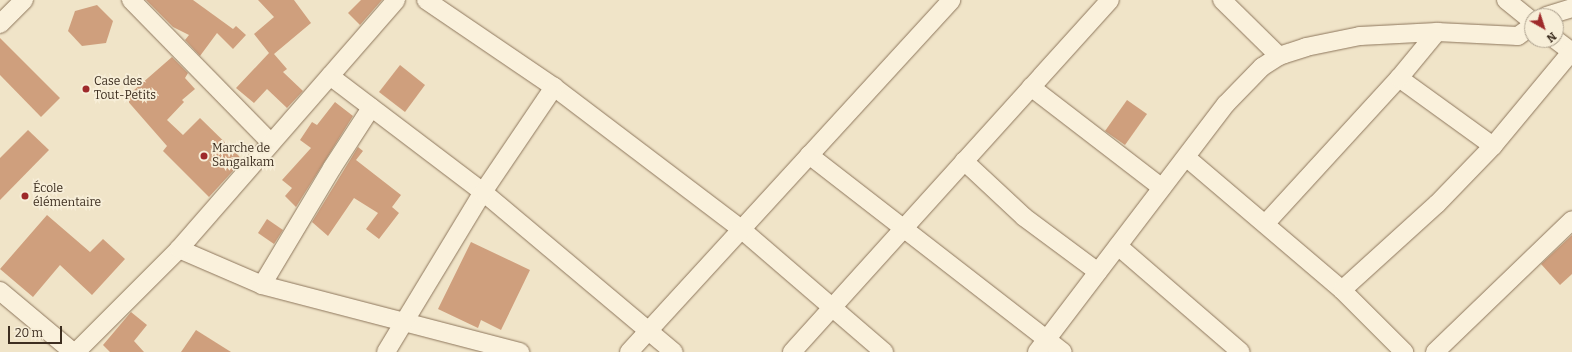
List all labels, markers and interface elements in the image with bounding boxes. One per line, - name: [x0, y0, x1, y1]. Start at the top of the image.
- north arrow: [1524, 8, 1564, 48]
- text: N: [1544, 29, 1559, 45]
- place label: Case des Tout-Petits: [94, 75, 156, 103]
- marker: Case des Tout-Petits: [81, 84, 91, 94]
- place label: Marche de Sangalkam: [212, 142, 274, 170]
- marker: Marche de Sangalkam: [199, 151, 209, 161]
- place label: École élémentaire: [33, 182, 101, 210]
- marker: École élémentaire: [20, 191, 30, 201]
- scale bar: [10, 318, 64, 344]
- text: 20 m: [15, 326, 43, 340]

